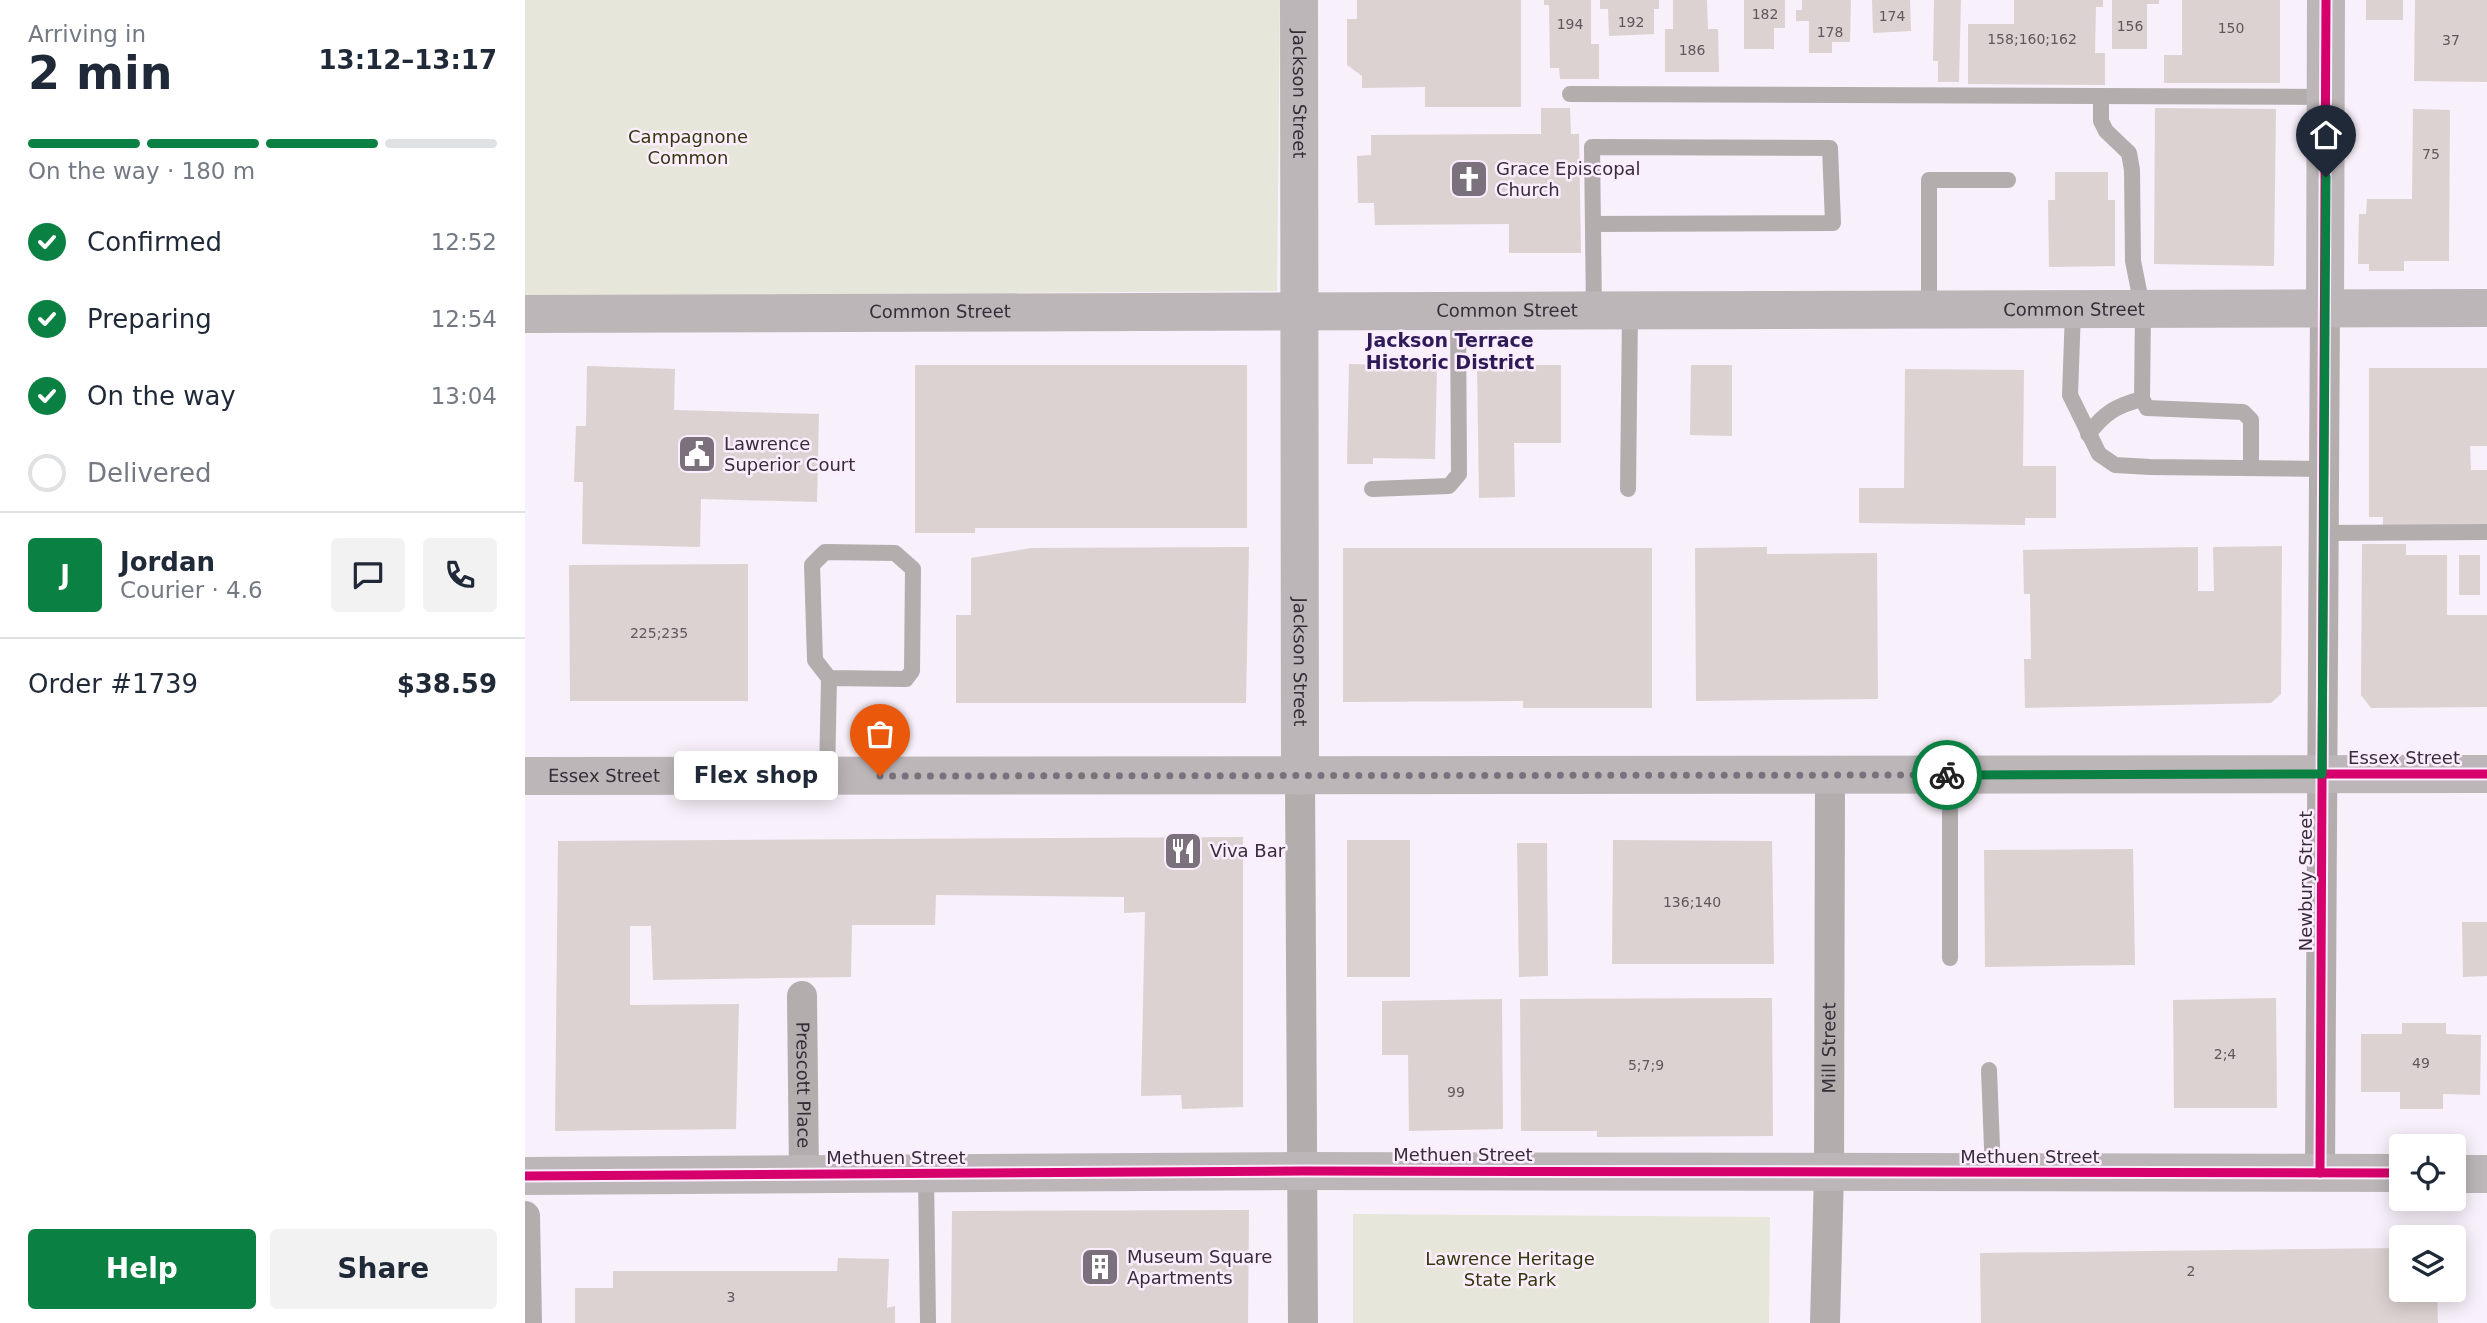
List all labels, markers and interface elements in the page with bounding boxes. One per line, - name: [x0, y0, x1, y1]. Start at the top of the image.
- house number: 182: [1752, 6, 1778, 22]
- house number: 174: [1879, 8, 1905, 24]
- house number: 192: [1618, 14, 1644, 30]
- house number: 194: [1557, 16, 1583, 32]
- house number: 156: [2117, 18, 2143, 34]
- house number: 150: [2218, 20, 2244, 36]
- text: Arriving in: [28, 21, 146, 47]
- house number: 178: [1817, 24, 1843, 40]
- street label: Jackson Street: [1289, 28, 1310, 159]
- house number: 158;160;162: [1987, 31, 2077, 47]
- house number: 37: [2442, 32, 2460, 48]
- house number: 186: [1679, 42, 1705, 58]
- text: 13:12–13:17: [318, 45, 497, 75]
- text: 2 min: [28, 46, 172, 100]
- pin: [2296, 105, 2356, 177]
- icon: home: [2307, 116, 2345, 154]
- park label: Campagnone Common: [628, 126, 748, 168]
- house number: 75: [2422, 146, 2440, 162]
- text: On the way · 180 m: [28, 158, 255, 184]
- church icon: Grace Episcopal Church: [1448, 158, 1490, 200]
- place label: Grace Episcopal Church: [1496, 158, 1641, 200]
- icon: check: [28, 223, 66, 261]
- text: Confirmed: [87, 227, 222, 257]
- text: 12:52: [431, 229, 497, 255]
- street label: Common Street: [2003, 299, 2145, 320]
- icon: check: [28, 300, 66, 338]
- street label: Common Street: [1436, 300, 1578, 321]
- street label: Common Street: [869, 301, 1011, 322]
- text: Preparing: [87, 304, 212, 334]
- text: 12:54: [431, 306, 497, 332]
- district label: Jackson Terrace Historic District: [1364, 329, 1534, 373]
- icon: check: [28, 377, 66, 415]
- text: On the way: [87, 381, 236, 411]
- text: 13:04: [431, 383, 497, 409]
- public building icon: Lawrence Superior Court: [676, 433, 718, 475]
- place label: Lawrence Superior Court: [724, 433, 855, 475]
- text: Delivered: [87, 458, 211, 488]
- button: chat: [331, 538, 405, 612]
- button: phone: [423, 538, 497, 612]
- text: Jordan: [120, 547, 215, 577]
- text: J: [60, 560, 70, 590]
- text: Courier · 4.6: [120, 577, 263, 603]
- street label: Jackson Street: [1290, 596, 1311, 727]
- house number: 225;235: [630, 625, 688, 641]
- text: Order #1739: [28, 669, 198, 699]
- text: $38.59: [397, 669, 497, 699]
- pin: [850, 704, 910, 776]
- icon: bag: [861, 715, 899, 753]
- courier: [1912, 740, 1982, 810]
- street label: Essex Street: [2348, 747, 2460, 768]
- callout: Flex shop: [673, 752, 838, 800]
- icon: bike: [1928, 756, 1966, 794]
- text: Flex shop: [694, 762, 818, 788]
- street label: Essex Street: [548, 765, 660, 786]
- street label: Newbury Street: [2295, 811, 2316, 951]
- restaurant icon: Viva Bar: [1162, 830, 1204, 872]
- place label: Viva Bar: [1210, 840, 1286, 861]
- house number: 136;140: [1663, 894, 1721, 910]
- street label: Mill Street: [1818, 1003, 1839, 1094]
- street label: Prescott Place: [792, 1022, 815, 1148]
- house number: 2;4: [2214, 1046, 2236, 1062]
- house number: 49: [2412, 1055, 2430, 1071]
- house number: 5;7;9: [1628, 1057, 1664, 1073]
- house number: 99: [1447, 1084, 1465, 1100]
- map controls: [2389, 1134, 2466, 1302]
- button: locate: [2389, 1134, 2466, 1211]
- street label: Methuen Street: [1393, 1144, 1533, 1165]
- street label: Methuen Street: [1960, 1146, 2100, 1167]
- street label: Methuen Street: [826, 1147, 966, 1168]
- button: layers: [2389, 1225, 2466, 1302]
- button: Help: [28, 1229, 256, 1309]
- button: Share: [270, 1229, 497, 1309]
- building icon: Museum Square Apartments: [1079, 1246, 1121, 1288]
- place label: Museum Square Apartments: [1127, 1246, 1272, 1288]
- park label: Lawrence Heritage State Park: [1425, 1248, 1595, 1290]
- house number: 2: [2187, 1263, 2195, 1279]
- house number: 3: [727, 1289, 735, 1305]

